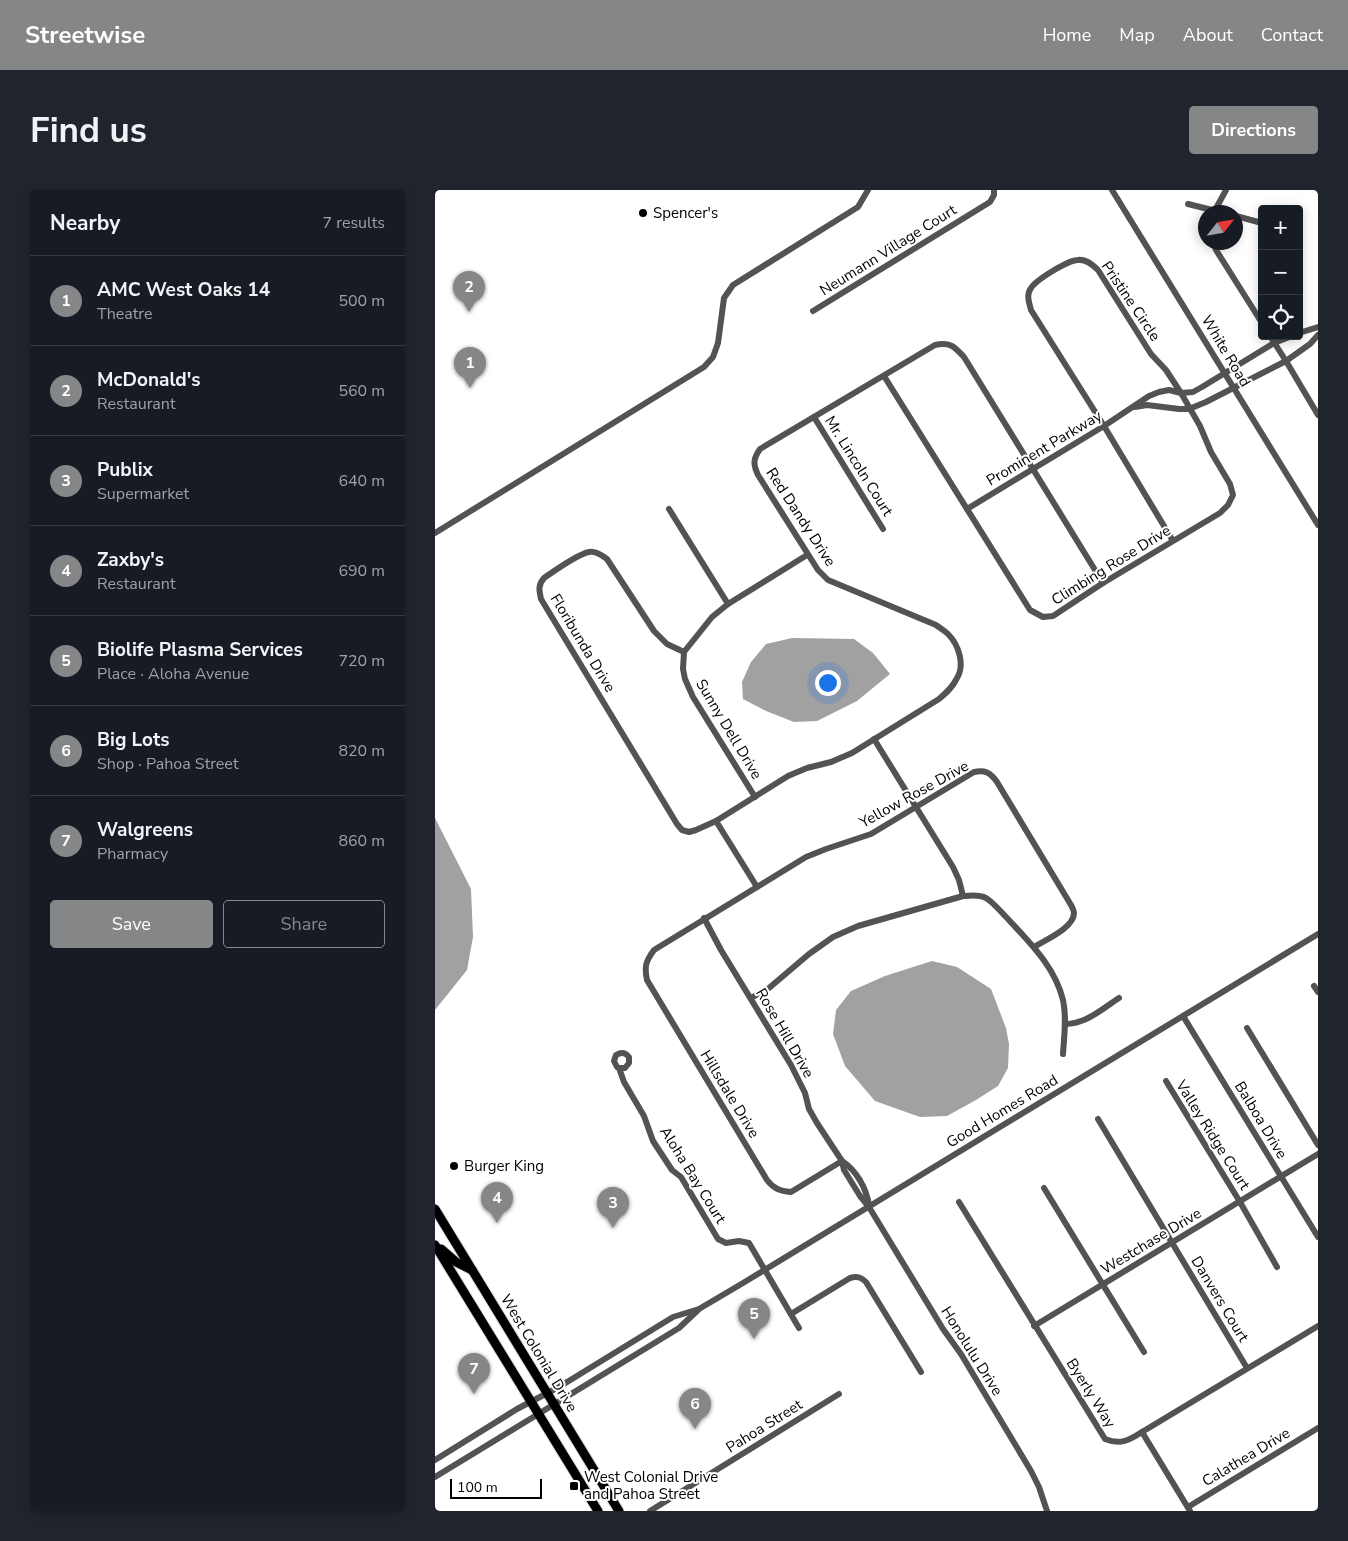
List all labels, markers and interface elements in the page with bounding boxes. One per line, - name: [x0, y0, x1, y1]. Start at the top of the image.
- text: Streetwise: [25, 19, 145, 51]
- text: Home: [1043, 23, 1091, 47]
- text: Map: [1119, 23, 1155, 47]
- text: About: [1183, 23, 1233, 47]
- text: Contact: [1261, 23, 1323, 47]
- button: Directions: [1189, 106, 1318, 154]
- text: Find us: [30, 107, 147, 154]
- street label: Neumann Village Court: [816, 199, 961, 300]
- place label: Spencer's: [653, 203, 718, 223]
- north arrow: [1198, 205, 1243, 250]
- map controls: [1258, 205, 1303, 340]
- button: +: [1258, 205, 1303, 250]
- marker: Spencer's: [637, 207, 649, 219]
- text: Nearby: [50, 209, 120, 237]
- text: 7 results: [323, 212, 385, 234]
- button: −: [1258, 250, 1303, 295]
- street label: Pristine Circle: [1097, 257, 1165, 345]
- pin: 2: [453, 271, 485, 312]
- text: AMC West Oaks 14: [97, 277, 270, 303]
- text: 1: [61, 290, 71, 312]
- text: 500 m: [338, 290, 385, 312]
- button: locate: [1258, 295, 1303, 340]
- text: Theatre: [97, 303, 152, 325]
- street label: White Road: [1197, 311, 1255, 391]
- pin: 1: [454, 347, 486, 388]
- text: McDonald's: [97, 367, 201, 393]
- text: 2: [61, 380, 71, 402]
- text: 560 m: [338, 380, 385, 402]
- text: Restaurant: [97, 393, 176, 415]
- street label: Prominent Parkway: [983, 406, 1106, 490]
- street label: Mr. Lincoln Court: [820, 412, 898, 521]
- text: Publix: [97, 457, 153, 483]
- street label: Red Dandy Drive: [762, 464, 840, 570]
- text: 3: [61, 470, 71, 492]
- text: 640 m: [338, 470, 385, 492]
- text: Supermarket: [97, 483, 189, 505]
- street label: Climbing Rose Drive: [1048, 520, 1174, 610]
- text: Zaxby's: [97, 547, 164, 573]
- text: 4: [61, 560, 71, 582]
- text: 690 m: [338, 560, 385, 582]
- text: Restaurant: [97, 573, 176, 595]
- street label: Floribunda Drive: [546, 590, 620, 696]
- text: Biolife Plasma Services: [97, 637, 303, 663]
- text: 5: [61, 650, 71, 672]
- text: 720 m: [338, 650, 385, 672]
- text: Place · Aloha Avenue: [97, 663, 249, 685]
- your location: [815, 670, 841, 696]
- street label: Sunny Dell Drive: [691, 675, 767, 783]
- text: Big Lots: [97, 727, 170, 753]
- text: 6: [61, 740, 71, 762]
- text: 820 m: [338, 740, 385, 762]
- text: Shop · Pahoa Street: [97, 753, 238, 775]
- street label: Yellow Rose Drive: [855, 756, 972, 833]
- text: Walgreens: [97, 817, 193, 843]
- text: 7: [61, 830, 71, 852]
- text: 860 m: [338, 830, 385, 852]
- text: Pharmacy: [97, 843, 168, 865]
- button: Save: [50, 900, 213, 948]
- button: Share: [223, 900, 385, 948]
- street label: Rose Hill Drive: [751, 984, 819, 1082]
- street label: Hillsdale Drive: [696, 1046, 764, 1142]
- street label: Good Homes Road: [943, 1070, 1061, 1152]
- street label: Valley Ridge Court: [1171, 1075, 1255, 1194]
- street label: Balboa Drive: [1230, 1078, 1292, 1162]
- street label: Aloha Bay Court: [655, 1123, 731, 1228]
- place label: Burger King: [464, 1156, 544, 1176]
- marker: Burger King: [448, 1160, 460, 1172]
- pin: 4: [481, 1182, 513, 1223]
- pin: 3: [597, 1187, 629, 1228]
- street label: Westchase Drive: [1097, 1203, 1205, 1279]
- street label: Danvers Court: [1186, 1252, 1254, 1346]
- street label: West Colonial Drive: [496, 1290, 582, 1416]
- pin: 5: [738, 1298, 770, 1339]
- street label: Honolulu Drive: [937, 1303, 1007, 1399]
- pin: 7: [458, 1353, 490, 1394]
- street label: Byerly Way: [1062, 1355, 1120, 1432]
- pin: 6: [679, 1388, 711, 1429]
- street label: Pahoa Street: [722, 1394, 807, 1457]
- street label: Calathea Drive: [1198, 1423, 1294, 1491]
- place label: West Colonial Drive and Pahoa Street: [584, 1467, 718, 1504]
- scale bar: [450, 1476, 543, 1499]
- text: 100 m: [457, 1478, 498, 1497]
- marker: West Colonial Drive and Pahoa Street: [568, 1480, 580, 1492]

